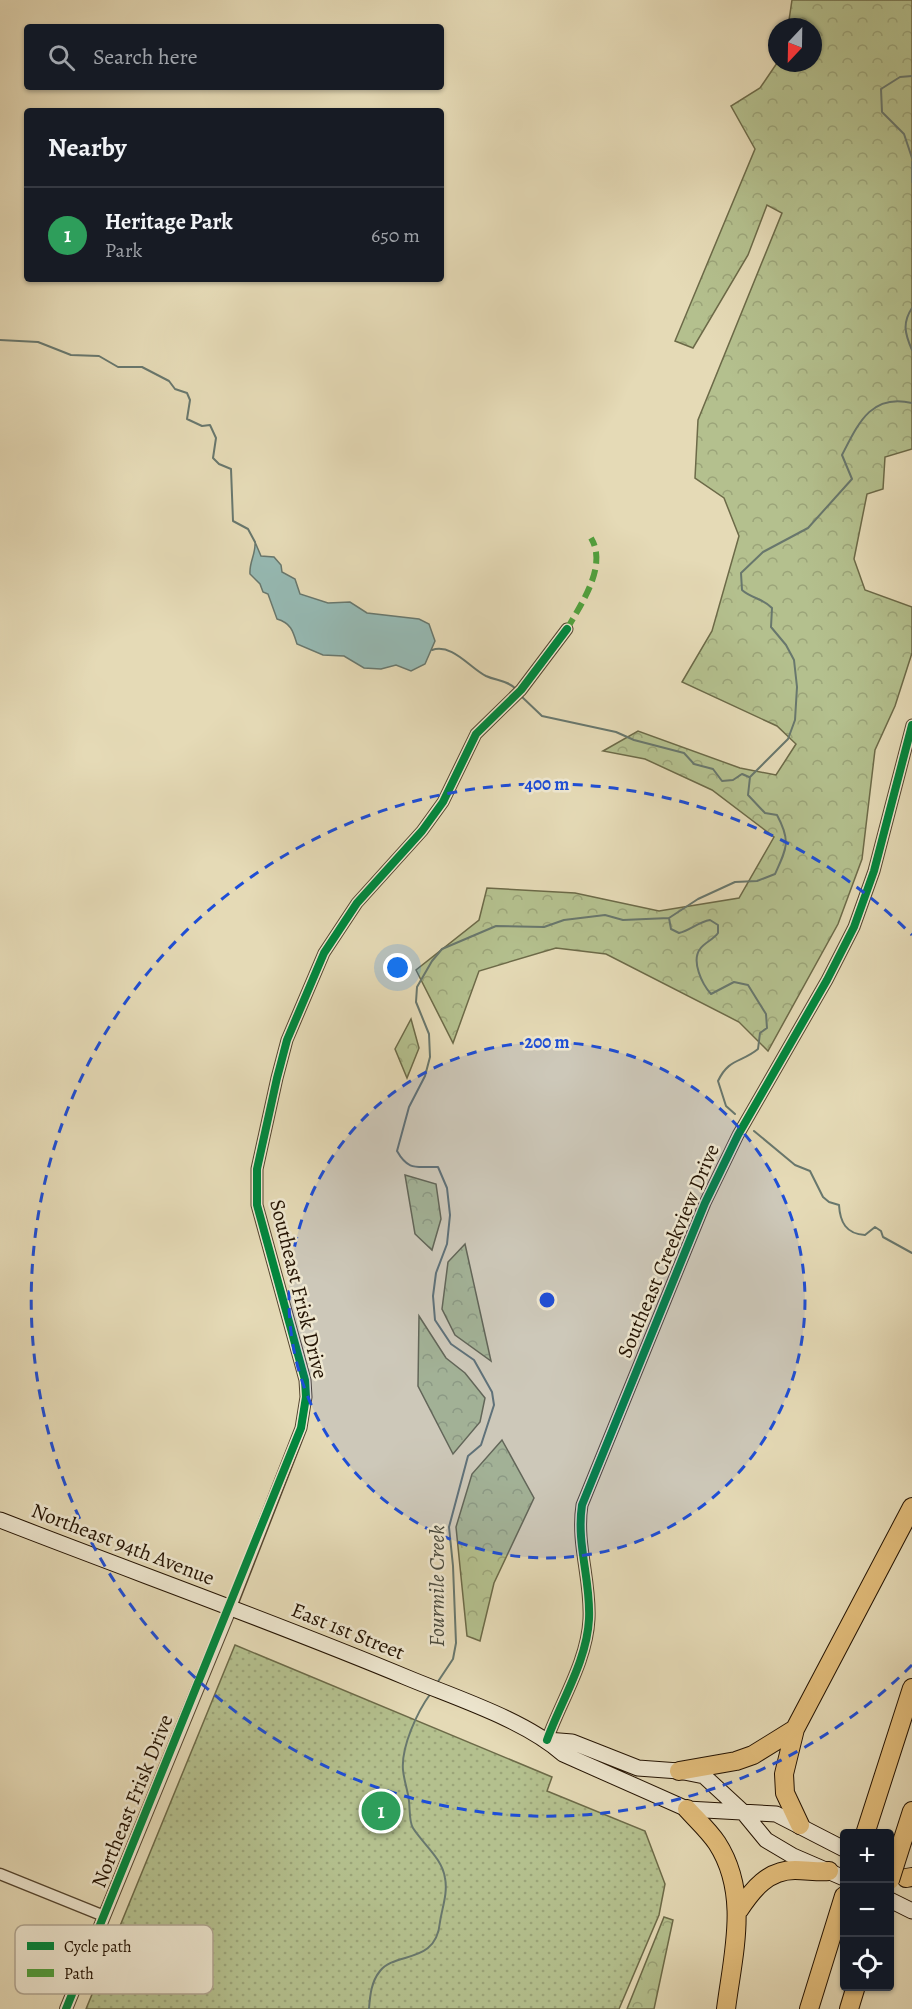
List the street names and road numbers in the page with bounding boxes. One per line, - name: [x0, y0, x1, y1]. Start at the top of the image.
- street label: Southeast Creekview Drive: [610, 1140, 726, 1362]
- street label: Southeast Frisk Drive: [263, 1196, 335, 1382]
- street label: Northeast 94th Avenue: [27, 1496, 219, 1592]
- street label: East 1st Street: [287, 1596, 409, 1666]
- street label: Northeast Frisk Drive: [84, 1710, 180, 1892]

